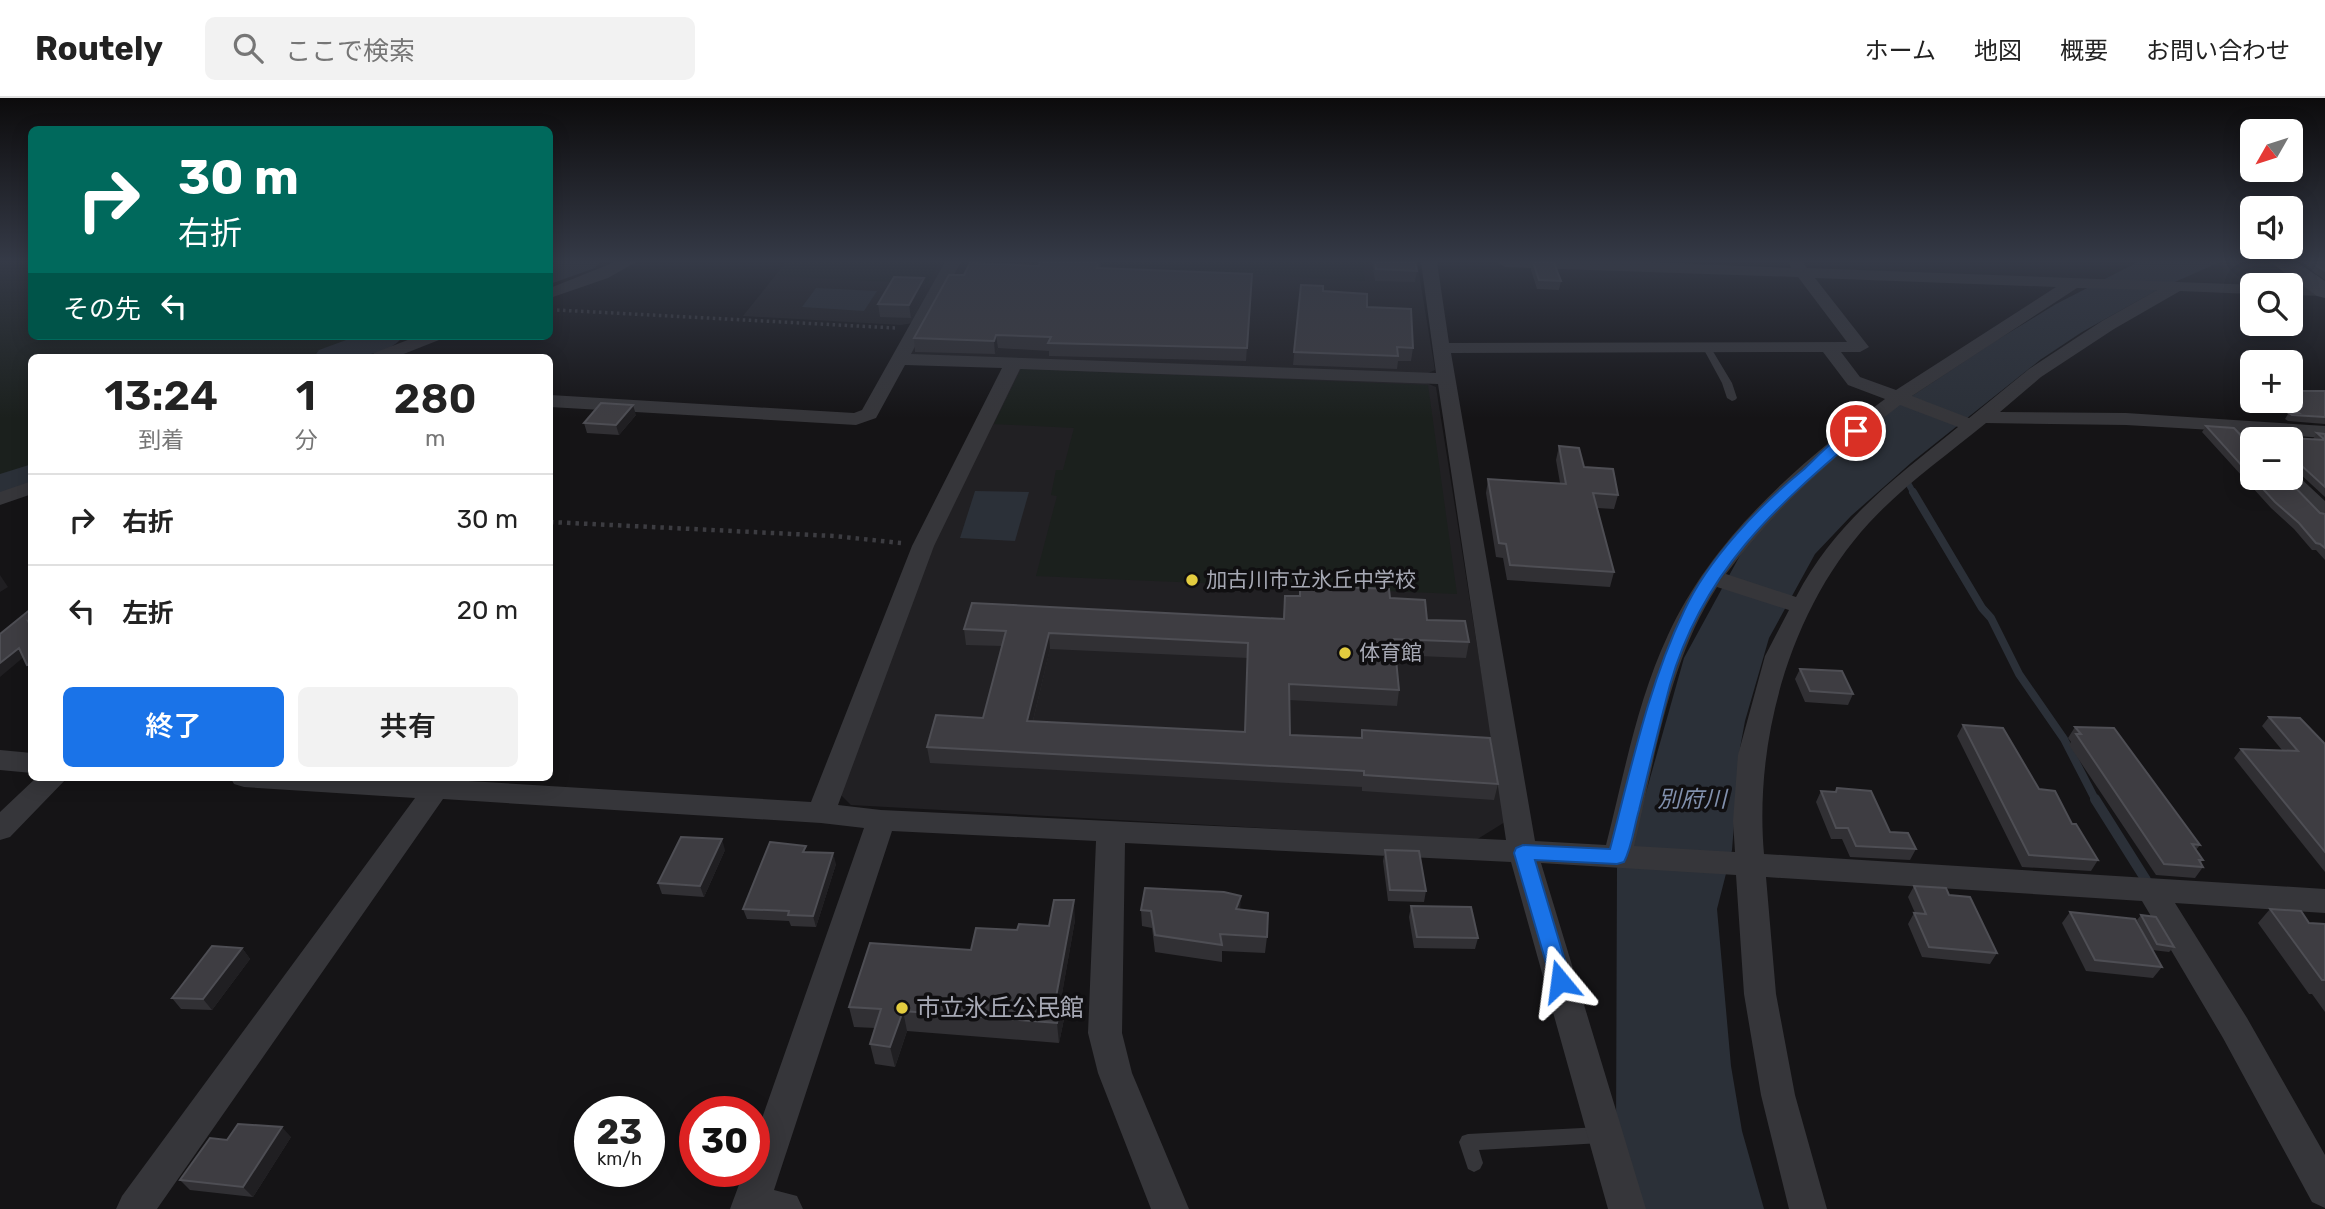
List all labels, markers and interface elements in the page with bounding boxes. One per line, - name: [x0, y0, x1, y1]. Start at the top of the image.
- search box: [205, 17, 695, 80]
- text: Routely: [35, 29, 163, 68]
- icon: search: [229, 29, 267, 67]
- text: ここで検索: [285, 36, 415, 67]
- text: ホーム: [1865, 37, 1936, 65]
- text: 地図: [1974, 37, 2022, 65]
- text: 概要: [2060, 37, 2108, 65]
- text: お問い合わせ: [2146, 37, 2290, 65]
- north arrow: [2240, 119, 2303, 182]
- map controls: [2240, 119, 2303, 490]
- text: 30 m: [178, 148, 299, 206]
- icon: right: [63, 154, 154, 245]
- button: sound: [2240, 196, 2303, 259]
- text: 右折: [178, 214, 242, 252]
- button: search: [2240, 273, 2303, 336]
- icon: left: [155, 287, 193, 325]
- text: その先: [63, 294, 141, 325]
- button: +: [2240, 350, 2303, 413]
- text: 13:24: [104, 371, 218, 421]
- text: 1: [296, 371, 316, 421]
- text: 280: [394, 374, 477, 424]
- pin: [1826, 401, 1886, 461]
- icon: arrive: [1837, 412, 1875, 450]
- text: m: [425, 424, 445, 452]
- text: 到着: [138, 426, 184, 454]
- text: 分: [294, 426, 317, 454]
- button: −: [2240, 427, 2303, 490]
- icon: right: [63, 501, 101, 539]
- text: 30 m: [456, 504, 518, 535]
- text: 右折: [122, 507, 174, 538]
- place label: 加古川市立氷丘中学校: [1206, 567, 1416, 592]
- marker: 加古川市立氷丘中学校: [1184, 572, 1200, 588]
- icon: left: [63, 592, 101, 630]
- text: 20 m: [457, 595, 518, 626]
- text: 左折: [122, 598, 174, 629]
- place label: 体育館: [1359, 640, 1422, 665]
- marker: 体育館: [1337, 645, 1353, 661]
- button: 終了: [63, 687, 284, 767]
- button: 共有: [298, 687, 518, 767]
- water label: 別府川: [1658, 785, 1730, 813]
- position arrow: [1523, 944, 1597, 1018]
- place label: 市立氷丘公民館: [916, 994, 1084, 1022]
- marker: 市立氷丘公民館: [894, 1000, 910, 1016]
- speed limit sign: 30: [679, 1096, 770, 1187]
- text: 23: [597, 1111, 642, 1153]
- text: km/h: [597, 1148, 642, 1170]

